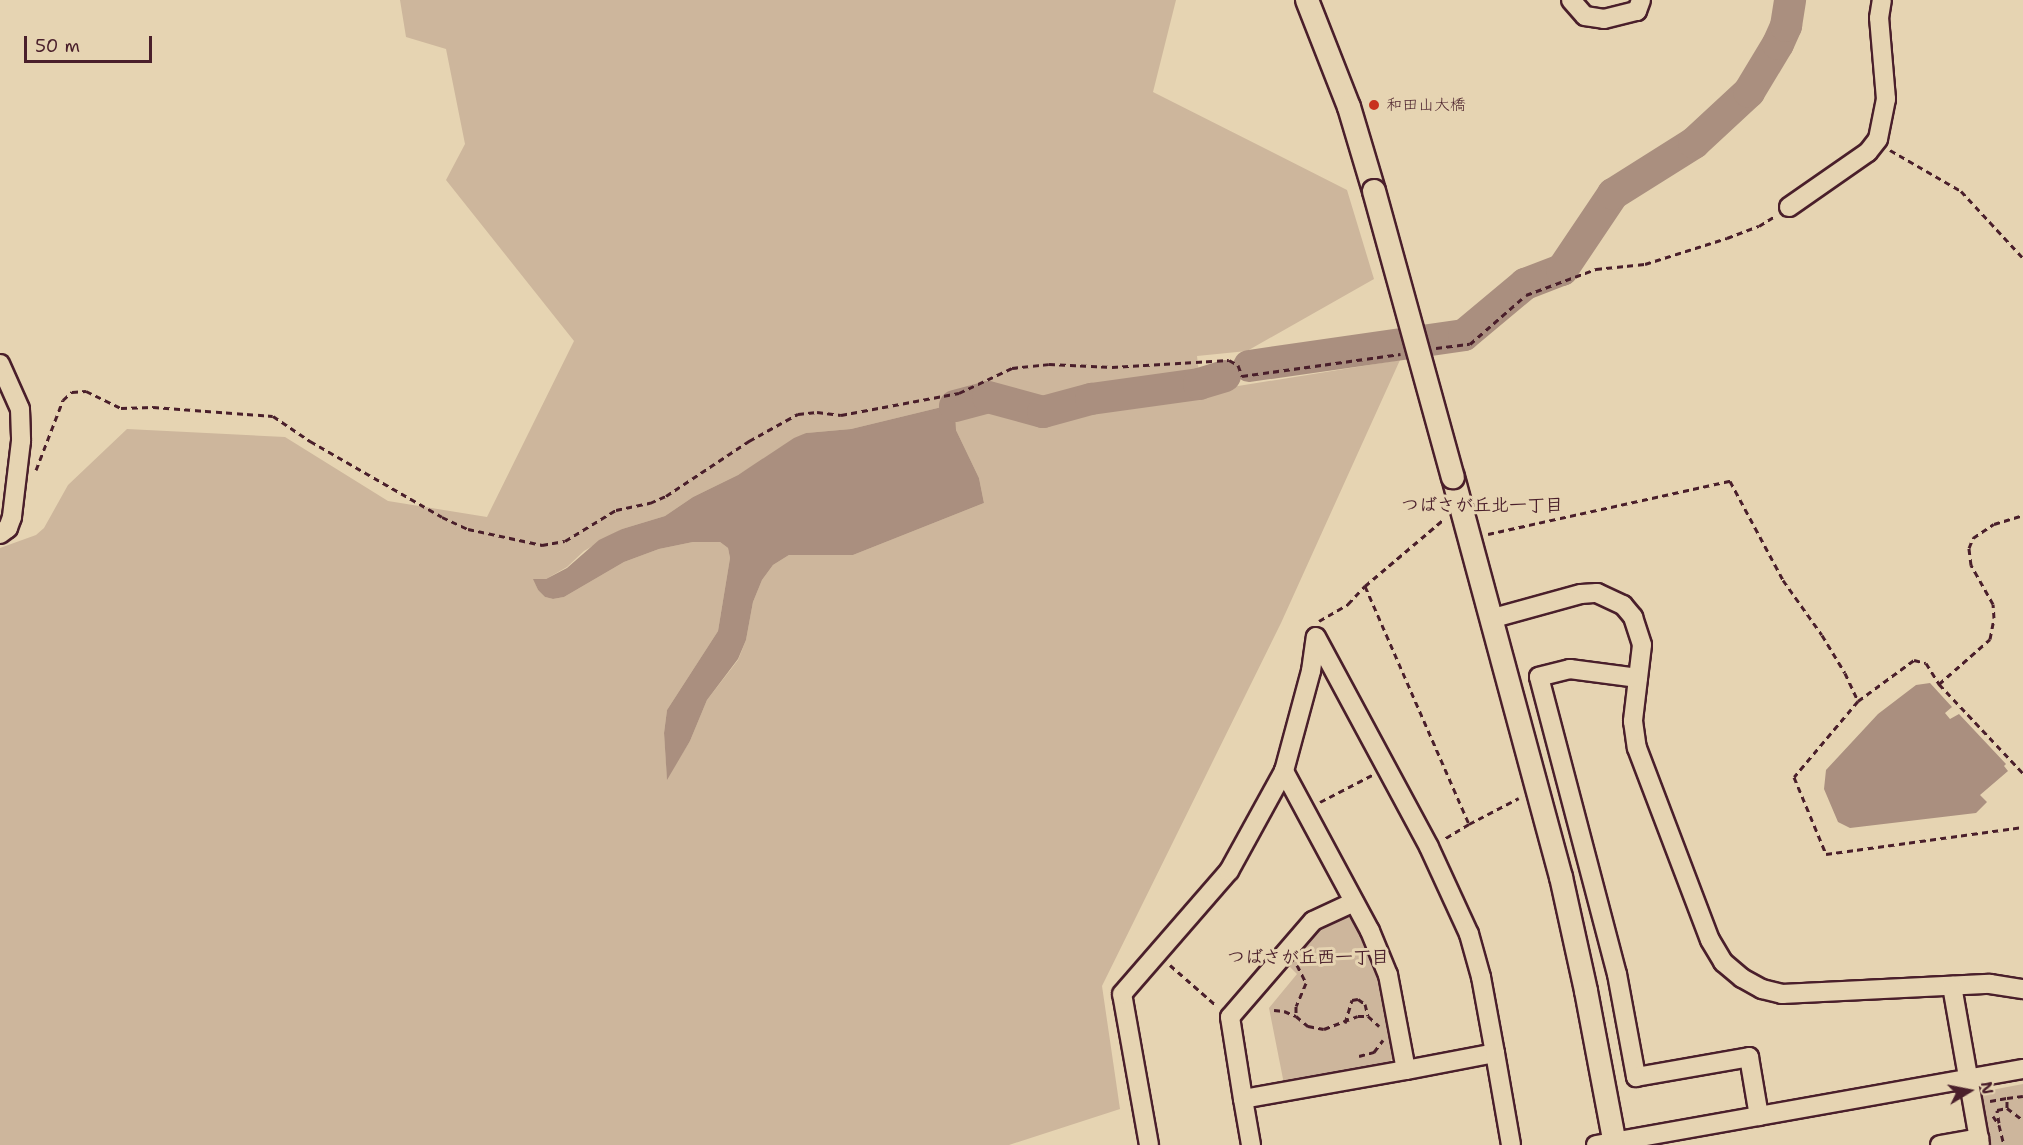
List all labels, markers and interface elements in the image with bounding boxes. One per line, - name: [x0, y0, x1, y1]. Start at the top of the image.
- scale bar: [27, 24, 154, 62]
- text: 50 m: [35, 34, 80, 58]
- place label: 和田山大橋: [1386, 95, 1466, 115]
- marker: 和田山大橋: [1367, 98, 1381, 112]
- district label: つばさが丘北一丁目: [1401, 494, 1563, 516]
- district label: つばさが丘西一丁目: [1227, 946, 1389, 968]
- north arrow: [1939, 1061, 1999, 1121]
- text: N: [1976, 1080, 1999, 1096]

